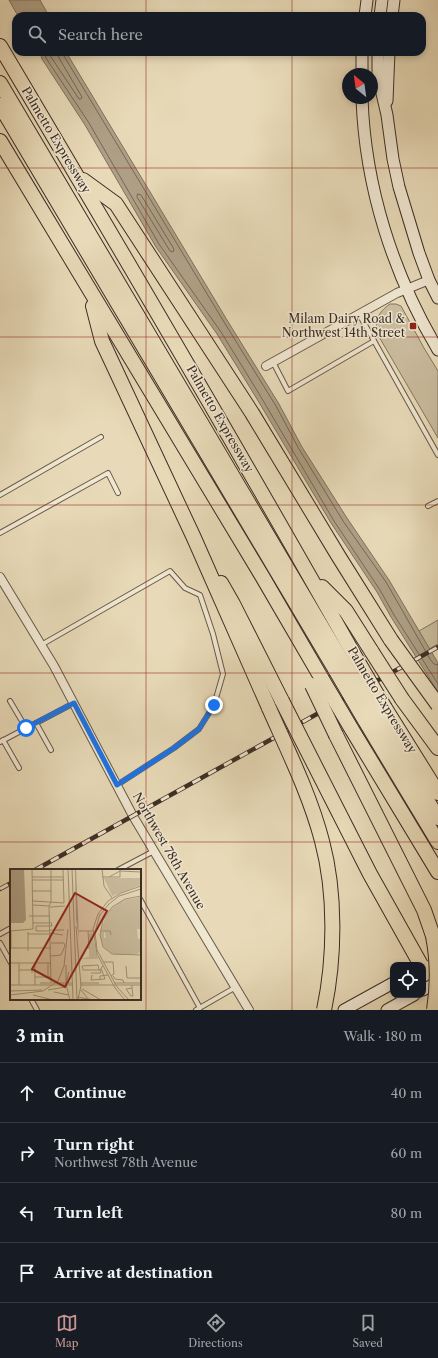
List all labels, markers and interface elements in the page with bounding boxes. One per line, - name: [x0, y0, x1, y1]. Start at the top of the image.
- search box: [12, 12, 426, 56]
- icon: search: [26, 23, 48, 45]
- text: Search here: [58, 25, 143, 44]
- north arrow: [342, 68, 378, 104]
- street label: Palmetto Expressway: [19, 84, 94, 196]
- place label: Milam Dairy Road & Northwest 14th Street: [282, 311, 406, 340]
- marker: Milam Dairy Road & Northwest 14th Street: [408, 321, 418, 331]
- street label: Palmetto Expressway: [184, 362, 257, 475]
- street label: Palmetto Expressway: [345, 644, 420, 756]
- route end: [205, 696, 223, 714]
- route start: [17, 719, 35, 737]
- street label: Northwest 78th Avenue: [130, 790, 209, 912]
- inset map: [10, 869, 141, 1000]
- map controls: [390, 962, 426, 998]
- button: locate: [390, 962, 426, 998]
- text: 3 min: [16, 1026, 65, 1046]
- text: Walk · 180 m: [343, 1028, 422, 1044]
- icon: ahead: [16, 1082, 38, 1104]
- text: Continue: [54, 1083, 126, 1102]
- text: 40 m: [391, 1085, 422, 1101]
- text: Turn right: [54, 1135, 134, 1154]
- icon: right: [16, 1142, 38, 1164]
- text: 60 m: [391, 1145, 422, 1161]
- text: Northwest 78th Avenue: [54, 1154, 198, 1170]
- icon: left: [16, 1202, 38, 1224]
- text: Turn left: [54, 1203, 123, 1222]
- text: 80 m: [390, 1205, 422, 1221]
- icon: arrive: [16, 1262, 38, 1284]
- text: Arrive at destination: [54, 1263, 213, 1282]
- tab: Map: [55, 1312, 79, 1350]
- tab: Directions: [188, 1312, 243, 1350]
- tab: Saved: [353, 1312, 383, 1350]

